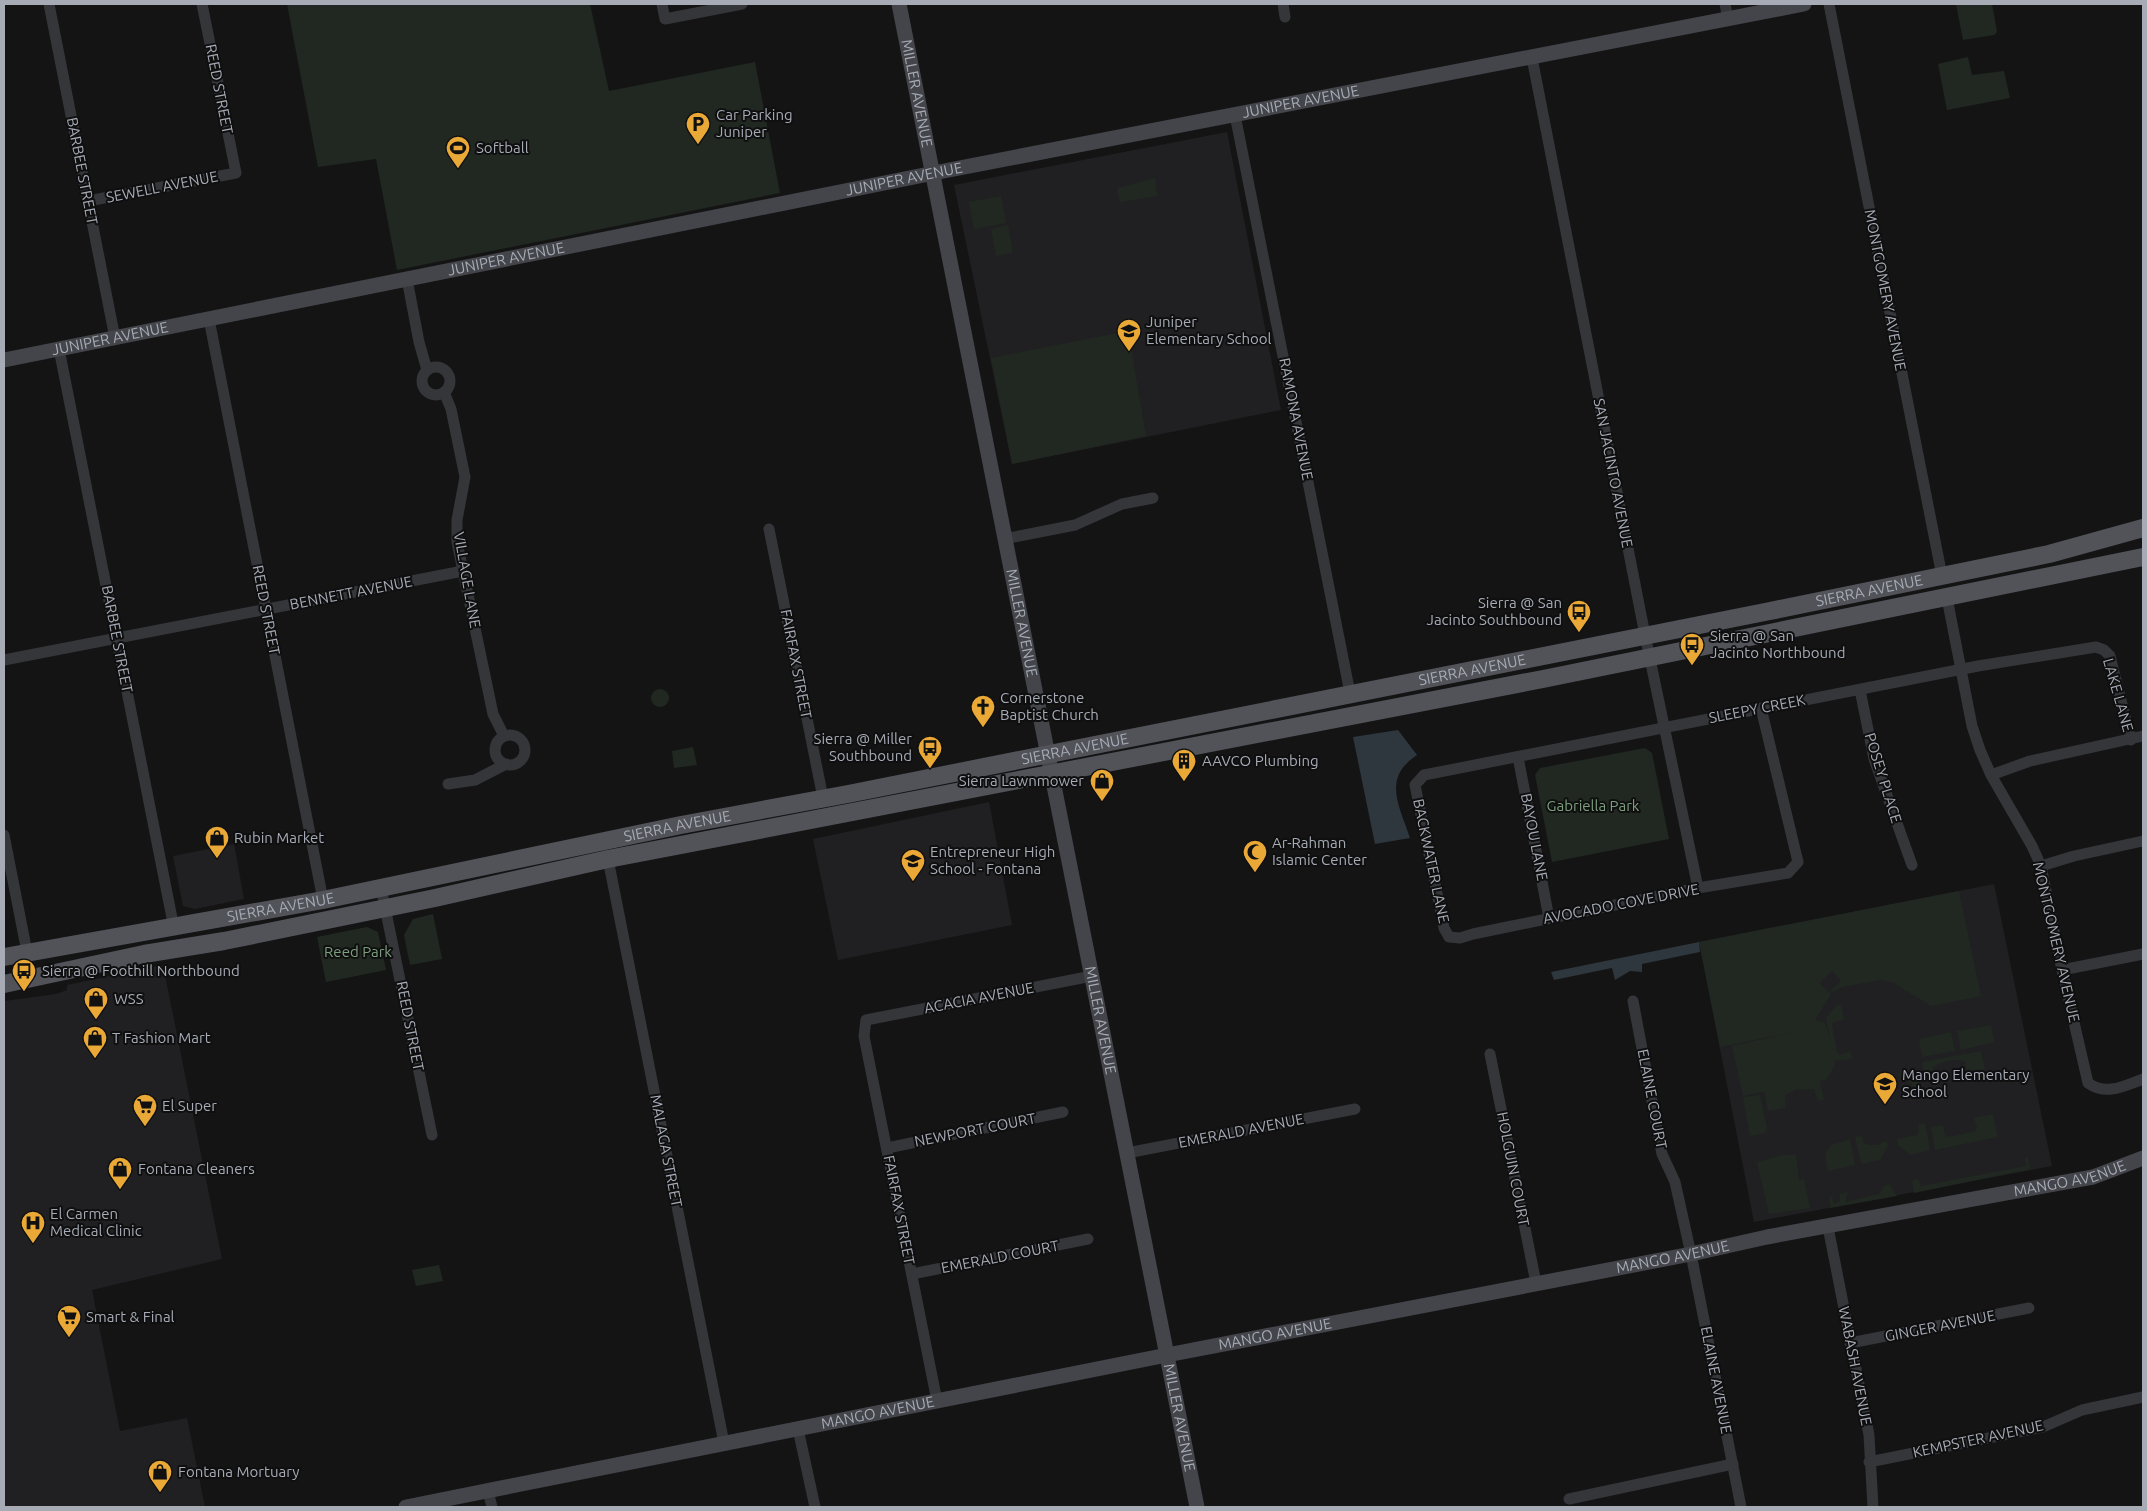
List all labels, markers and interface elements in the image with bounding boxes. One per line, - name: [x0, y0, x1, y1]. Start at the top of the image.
- street label: MILLER AVENUE: [898, 38, 936, 149]
- street label: REED STREET: [202, 43, 237, 136]
- street label: JUNIPER AVENUE: [1241, 82, 1360, 121]
- place label: Car Parking Juniper: [716, 106, 793, 140]
- parking icon: Car Parking Juniper: [685, 111, 711, 145]
- street label: BARBEE STREET: [64, 116, 101, 227]
- sports icon: Softball: [445, 135, 471, 169]
- place label: Softball: [476, 139, 529, 156]
- street label: JUNIPER AVENUE: [844, 159, 964, 199]
- street label: SEWELL AVENUE: [105, 167, 219, 206]
- street label: MONTGOMERY AVENUE: [1861, 208, 1909, 372]
- street label: JUNIPER AVENUE: [446, 239, 566, 279]
- place label: Juniper Elementary School: [1146, 313, 1272, 347]
- street label: JUNIPER AVENUE: [50, 318, 170, 358]
- school or university icon: Juniper Elementary School: [1116, 318, 1142, 352]
- street label: RAMONA AVENUE: [1276, 356, 1317, 482]
- street label: SAN JACINTO AVENUE: [1591, 397, 1636, 549]
- street label: VILLAGE LANE: [451, 530, 484, 629]
- street label: REED STREET: [249, 564, 284, 657]
- street label: MILLER AVENUE: [1003, 567, 1041, 678]
- street label: SIERRA AVENUE: [1814, 571, 1924, 609]
- street label: BENNETT AVENUE: [288, 572, 414, 613]
- street label: BARBEE STREET: [99, 584, 136, 695]
- place label: Sierra @ San Jacinto Southbound: [1427, 594, 1562, 628]
- bus stop icon: Sierra @ San Jacinto Southbound: [1566, 599, 1592, 633]
- street label: FAIRFAX STREET: [778, 608, 816, 721]
- place label: Sierra @ San Jacinto Northbound: [1710, 627, 1845, 661]
- bus stop icon: Sierra @ San Jacinto Northbound: [1679, 632, 1705, 666]
- street label: SIERRA AVENUE: [1417, 651, 1527, 689]
- street label: LAKE LANE: [2100, 656, 2137, 734]
- place label: Cornerstone Baptist Church: [1000, 689, 1099, 723]
- street label: SLEEPY CREEK: [1707, 691, 1807, 726]
- church icon: Cornerstone Baptist Church: [970, 694, 996, 728]
- place label: Sierra @ Miller Southbound: [814, 730, 912, 764]
- street label: SIERRA AVENUE: [1020, 730, 1130, 767]
- street label: POSEY PLACE: [1862, 731, 1905, 825]
- bus stop icon: Sierra @ Miller Southbound: [917, 735, 943, 769]
- building icon: AAVCO Plumbing: [1171, 748, 1197, 782]
- place label: AAVCO Plumbing: [1202, 752, 1319, 769]
- shop icon: Sierra Lawnmower: [1089, 768, 1115, 802]
- place label: Sierra Lawnmower: [959, 772, 1084, 789]
- street label: BAYOU LANE: [1518, 792, 1551, 882]
- street label: BACKWATER LANE: [1410, 797, 1453, 925]
- park label: Gabriella Park: [1547, 797, 1640, 814]
- street label: SIERRA AVENUE: [622, 807, 732, 845]
- shop icon: Rubin Market: [204, 825, 230, 859]
- place label: Rubin Market: [234, 829, 324, 846]
- place label: Ar-Rahman Islamic Center: [1272, 834, 1367, 868]
- mosque icon: Ar-Rahman Islamic Center: [1242, 839, 1268, 873]
- place label: Entrepreneur High School - Fontana: [930, 843, 1055, 877]
- school or university icon: Entrepreneur High School - Fontana: [900, 848, 926, 882]
- street label: MONTGOMERY AVENUE: [2030, 860, 2083, 1024]
- street label: AVOCADO COVE DRIVE: [1541, 880, 1700, 927]
- street label: SIERRA AVENUE: [225, 889, 336, 925]
- park label: Reed Park: [324, 943, 392, 960]
- bus stop icon: Sierra @ Foothill Northbound: [11, 958, 37, 992]
- place label: Sierra @ Foothill Northbound: [42, 962, 240, 979]
- street label: MILLER AVENUE: [1082, 965, 1120, 1076]
- street label: ACACIA AVENUE: [923, 979, 1035, 1016]
- street label: REED STREET: [393, 980, 428, 1073]
- shop icon: WSS: [83, 986, 109, 1020]
- place label: WSS: [114, 990, 144, 1007]
- shop icon: T Fashion Mart: [82, 1025, 108, 1059]
- place label: T Fashion Mart: [112, 1029, 211, 1046]
- street label: ELAINE COURT: [1634, 1048, 1671, 1151]
- place label: Mango Elementary School: [1902, 1066, 2029, 1100]
- school or university icon: Mango Elementary School: [1872, 1071, 1898, 1105]
- supermarket icon: El Super: [132, 1093, 158, 1127]
- street label: MALAGA STREET: [647, 1093, 686, 1209]
- place label: El Super: [162, 1097, 217, 1114]
- street label: NEWPORT COURT: [913, 1109, 1038, 1150]
- street label: EMERALD AVENUE: [1177, 1110, 1305, 1151]
- street label: HOLGUIN COURT: [1494, 1110, 1533, 1228]
- street label: FAIRFAX STREET: [881, 1154, 919, 1267]
- shop icon: Fontana Cleaners: [107, 1156, 133, 1190]
- street label: MANGO AVENUE: [2012, 1156, 2128, 1199]
- place label: Fontana Cleaners: [138, 1160, 255, 1177]
- place label: El Carmen Medical Clinic: [50, 1205, 142, 1239]
- hospital icon: El Carmen Medical Clinic: [20, 1210, 46, 1244]
- street label: EMERALD COURT: [940, 1237, 1061, 1276]
- street label: MANGO AVENUE: [1615, 1237, 1731, 1276]
- supermarket icon: Smart & Final: [56, 1304, 82, 1338]
- street label: WABASH AVENUE: [1836, 1305, 1875, 1427]
- street label: GINGER AVENUE: [1883, 1306, 1996, 1345]
- place label: Smart & Final: [86, 1308, 175, 1325]
- street label: MANGO AVENUE: [1217, 1314, 1333, 1353]
- street label: ELAINE AVENUE: [1698, 1325, 1735, 1435]
- street label: MILLER AVENUE: [1161, 1362, 1199, 1473]
- street label: MANGO AVENUE: [820, 1393, 936, 1432]
- street label: KEMPSTER AVENUE: [1911, 1416, 2045, 1461]
- shop icon: Fontana Mortuary: [147, 1459, 173, 1493]
- place label: Fontana Mortuary: [178, 1463, 299, 1480]

